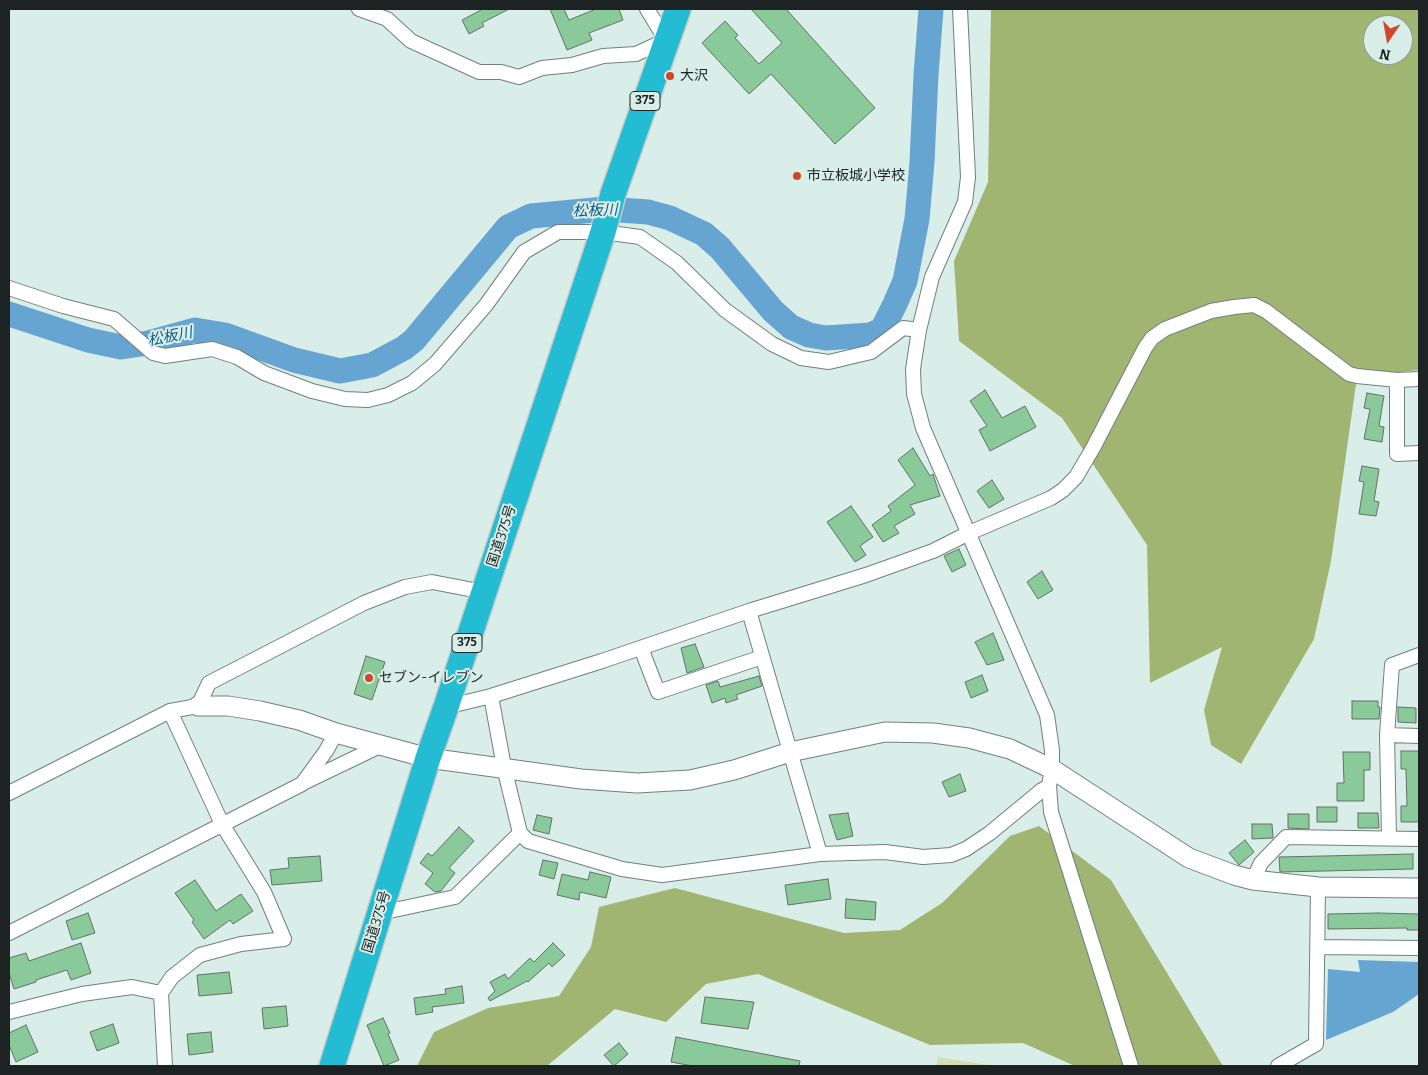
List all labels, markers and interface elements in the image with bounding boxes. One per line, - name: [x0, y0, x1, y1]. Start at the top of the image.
- north arrow: [1363, 15, 1413, 65]
- text: N: [1378, 45, 1392, 64]
- place label: 大沢: [680, 68, 708, 84]
- marker: 大沢: [664, 70, 676, 82]
- road number: 375: [630, 92, 660, 110]
- place label: 市立板城小学校: [807, 168, 905, 184]
- marker: 市立板城小学校: [791, 170, 803, 182]
- water label: 松板川: [572, 201, 618, 221]
- water label: 松板川: [146, 324, 194, 350]
- street label: 国道375号: [484, 503, 520, 569]
- road number: 375: [452, 634, 482, 652]
- place label: セブン-イレブン: [379, 670, 483, 686]
- marker: セブン-イレブン: [363, 672, 375, 684]
- street label: 国道375号: [360, 889, 394, 955]

